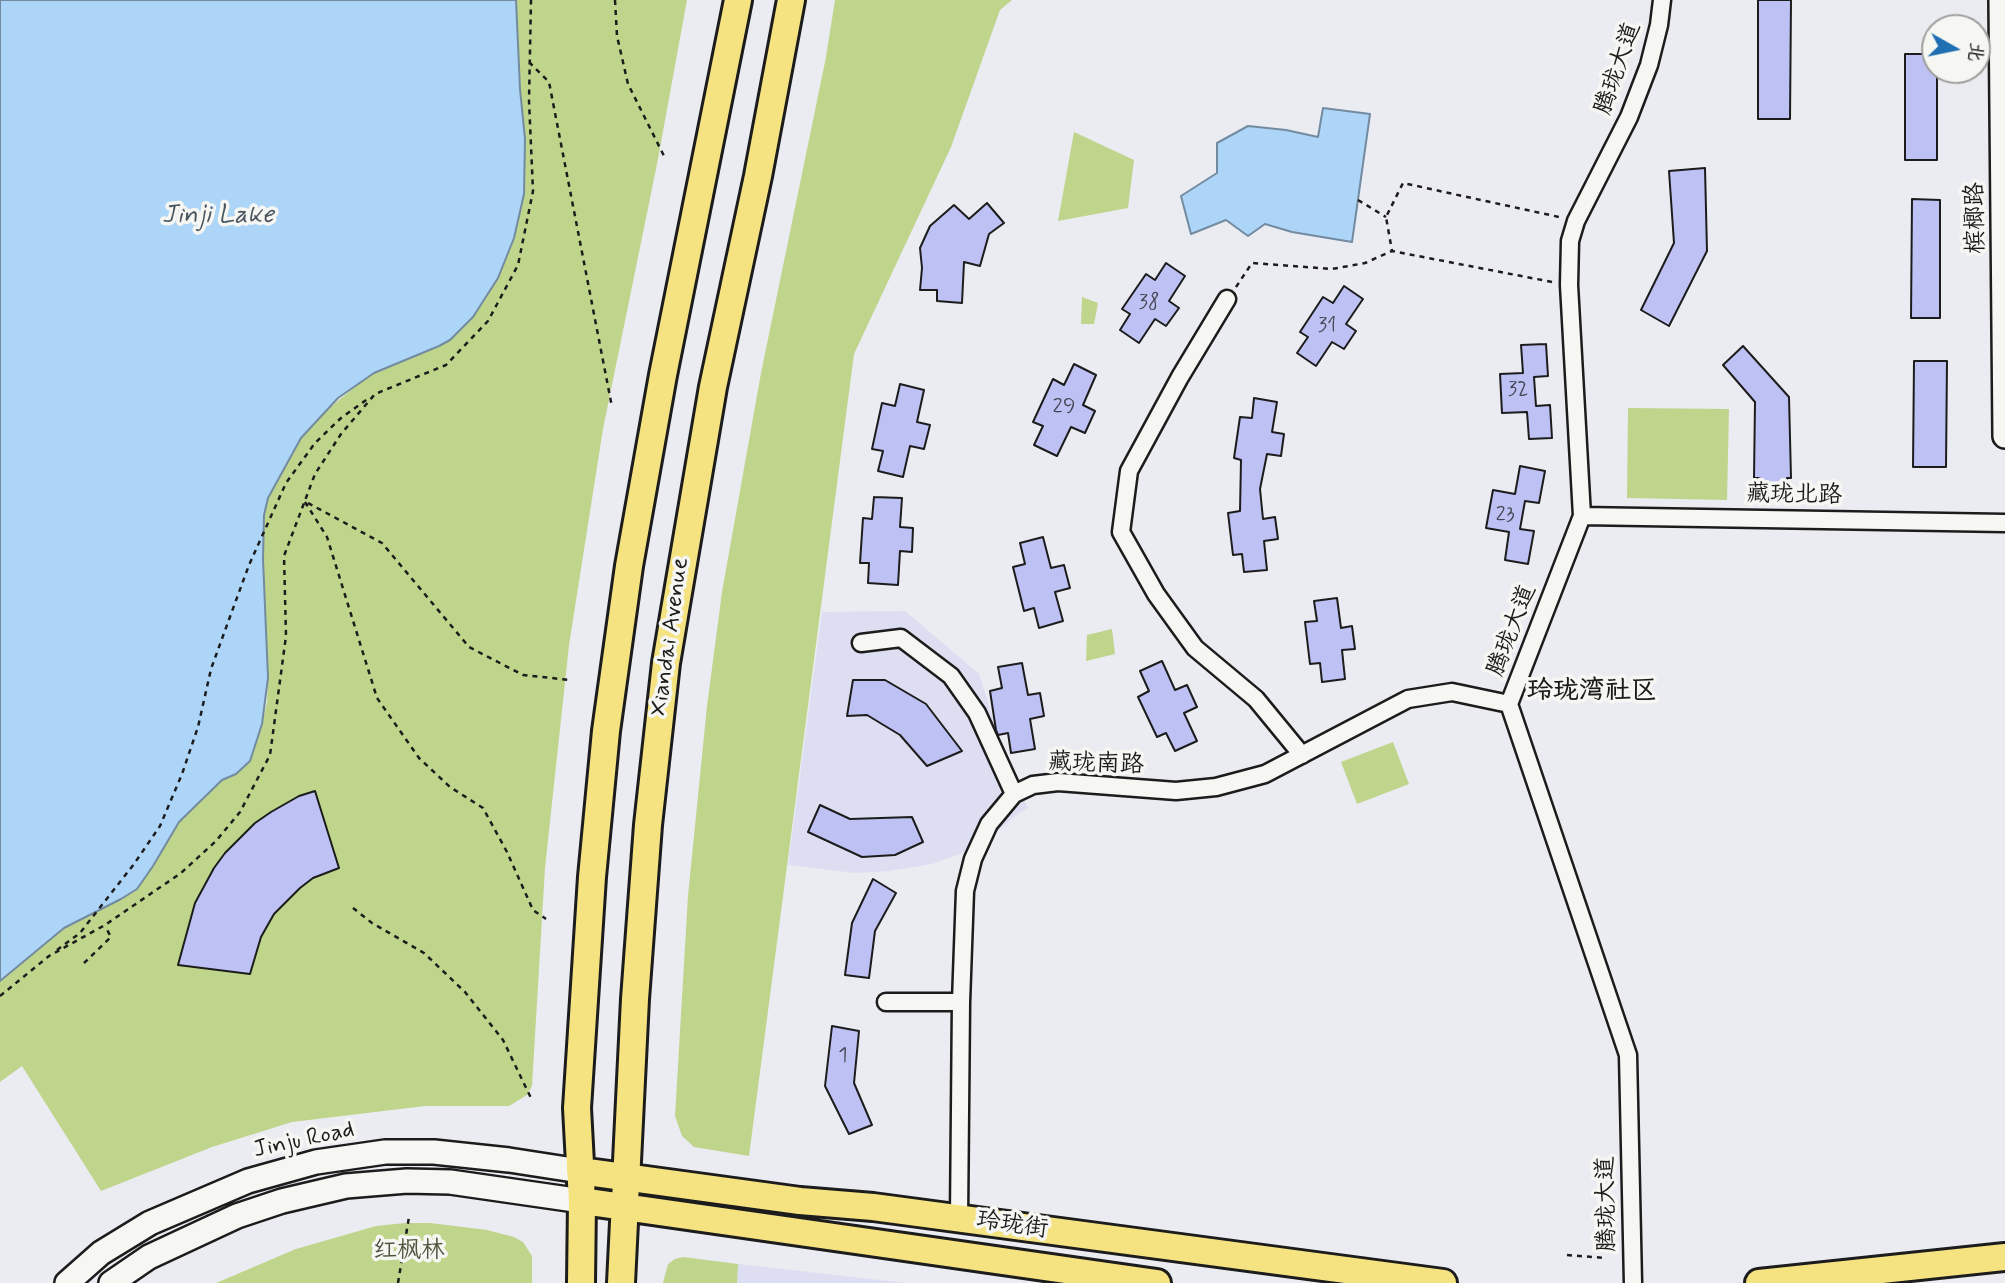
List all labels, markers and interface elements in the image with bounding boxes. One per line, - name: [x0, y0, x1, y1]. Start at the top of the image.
- north arrow: [1921, 14, 1991, 84]
- street label: 腾珑大道: [1590, 19, 1648, 119]
- text: 北: [1961, 41, 1989, 63]
- street label: 槟榔路: [1962, 182, 1992, 254]
- water label: Jinji Lake: [162, 201, 274, 233]
- house number: 38: [1139, 291, 1159, 317]
- house number: 31: [1318, 314, 1336, 340]
- house number: 32: [1508, 378, 1528, 404]
- house number: 29: [1053, 395, 1075, 421]
- street label: 藏珑北路: [1746, 481, 1842, 511]
- house number: 23: [1495, 503, 1515, 529]
- street label: Xiandai Avenue: [646, 556, 696, 718]
- street label: 腾珑大道: [1482, 581, 1544, 681]
- district label: 玲珑湾社区: [1527, 677, 1657, 709]
- street label: 藏珑南路: [1048, 749, 1144, 781]
- house number: 1: [838, 1044, 848, 1070]
- street label: Jinju Road: [251, 1116, 357, 1166]
- street label: 腾珑大道: [1593, 1156, 1623, 1252]
- street label: 玲珑街: [974, 1207, 1050, 1245]
- park label: 红枫林: [373, 1238, 445, 1266]

